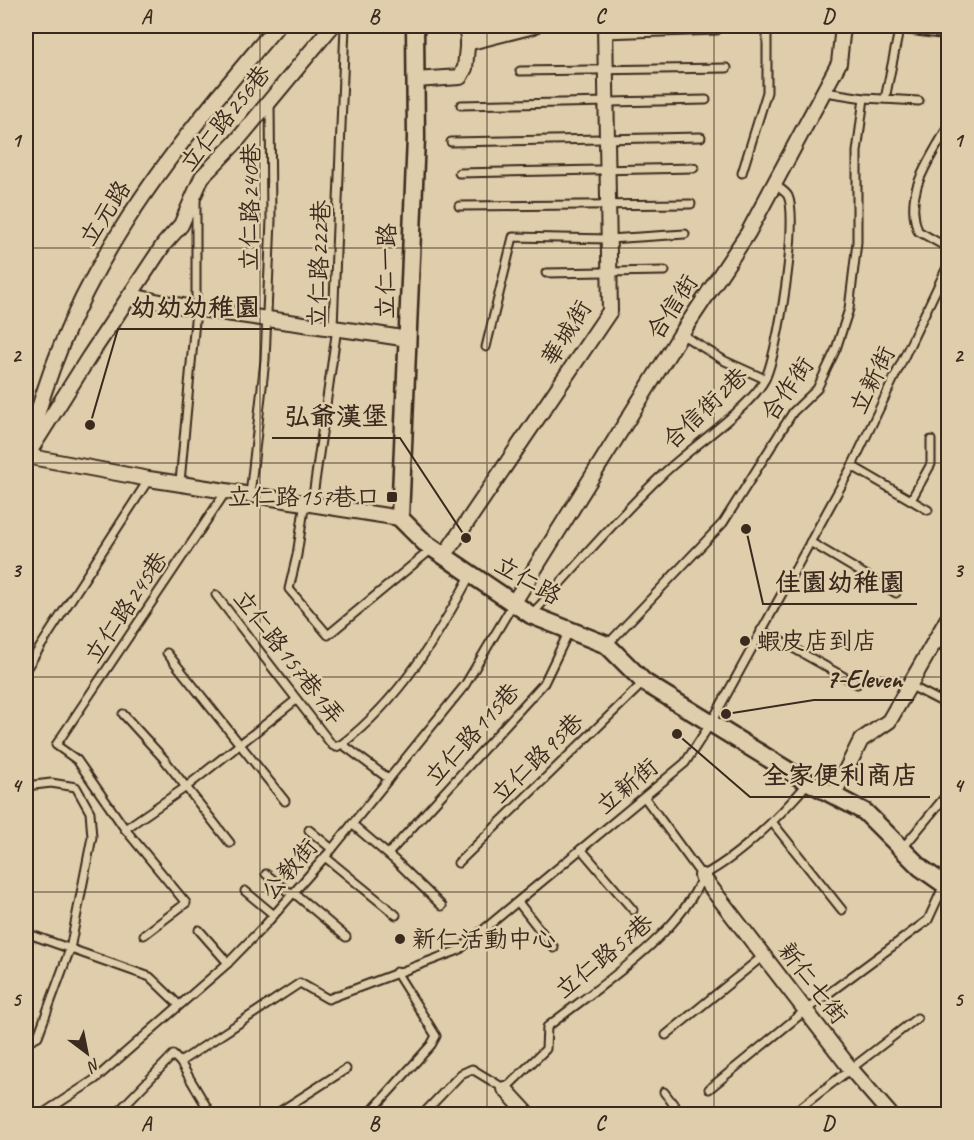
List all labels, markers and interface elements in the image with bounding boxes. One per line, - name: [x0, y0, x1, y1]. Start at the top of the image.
- text: A: [141, 4, 153, 29]
- text: B: [369, 4, 381, 29]
- text: C: [595, 4, 607, 29]
- text: D: [822, 4, 836, 29]
- street label: 立仁路256巷: [173, 59, 277, 177]
- text: 1: [12, 128, 23, 153]
- text: 1: [954, 128, 965, 153]
- street label: 立仁路240巷: [234, 143, 266, 271]
- street label: 立元路: [73, 175, 137, 251]
- street label: 立仁路222巷: [302, 199, 336, 329]
- street label: 立仁一路: [370, 223, 402, 319]
- street label: 合信街: [640, 269, 704, 345]
- callout: 幼幼幼稚園: [118, 285, 272, 329]
- text: 幼幼幼稚園: [130, 291, 260, 324]
- street label: 華城街: [534, 295, 598, 371]
- street label: 立新街: [843, 341, 901, 419]
- text: 2: [12, 343, 23, 368]
- text: 2: [954, 343, 965, 368]
- street label: 合作街: [754, 351, 820, 427]
- street label: 合信街2巷: [656, 361, 754, 455]
- callout: 弘爺漢堡: [272, 394, 400, 438]
- text: 弘爺漢堡: [284, 400, 388, 433]
- place label: 立仁路157巷口: [228, 482, 380, 512]
- marker: 立仁路157巷口: [385, 490, 399, 504]
- street label: 立仁路245巷: [78, 545, 174, 669]
- street label: 立仁路: [489, 549, 567, 611]
- text: 3: [12, 558, 23, 583]
- text: 3: [954, 558, 965, 583]
- callout: 佳園幼稚園: [763, 560, 917, 604]
- text: 佳園幼稚園: [775, 566, 905, 599]
- street label: 立仁路157巷1弄: [227, 583, 351, 731]
- place label: 蝦皮店到店: [757, 626, 877, 656]
- marker: 蝦皮店到店: [738, 634, 752, 648]
- callout: 7-Eleven: [814, 656, 914, 700]
- text: 7-Eleven: [826, 662, 904, 695]
- street label: 立仁路115巷: [418, 676, 526, 792]
- street label: 立仁路95巷: [484, 706, 590, 810]
- street label: 立新街: [590, 751, 664, 821]
- callout: 全家便利商店: [750, 753, 930, 797]
- text: 全家便利商店: [762, 759, 918, 792]
- text: 4: [12, 773, 24, 798]
- text: 4: [954, 773, 966, 798]
- street label: 公教街: [254, 832, 324, 906]
- street label: 立仁路57巷: [549, 907, 659, 1005]
- place label: 新仁活動中心: [412, 924, 556, 954]
- marker: 新仁活動中心: [393, 932, 407, 946]
- street label: 新仁七街: [772, 936, 854, 1030]
- text: 5: [12, 987, 23, 1012]
- text: 5: [954, 987, 965, 1012]
- north arrow: [57, 1023, 117, 1083]
- text: N: [82, 1054, 104, 1078]
- text: A: [141, 1111, 153, 1136]
- text: B: [369, 1111, 381, 1136]
- text: C: [595, 1111, 607, 1136]
- text: D: [822, 1111, 836, 1136]

